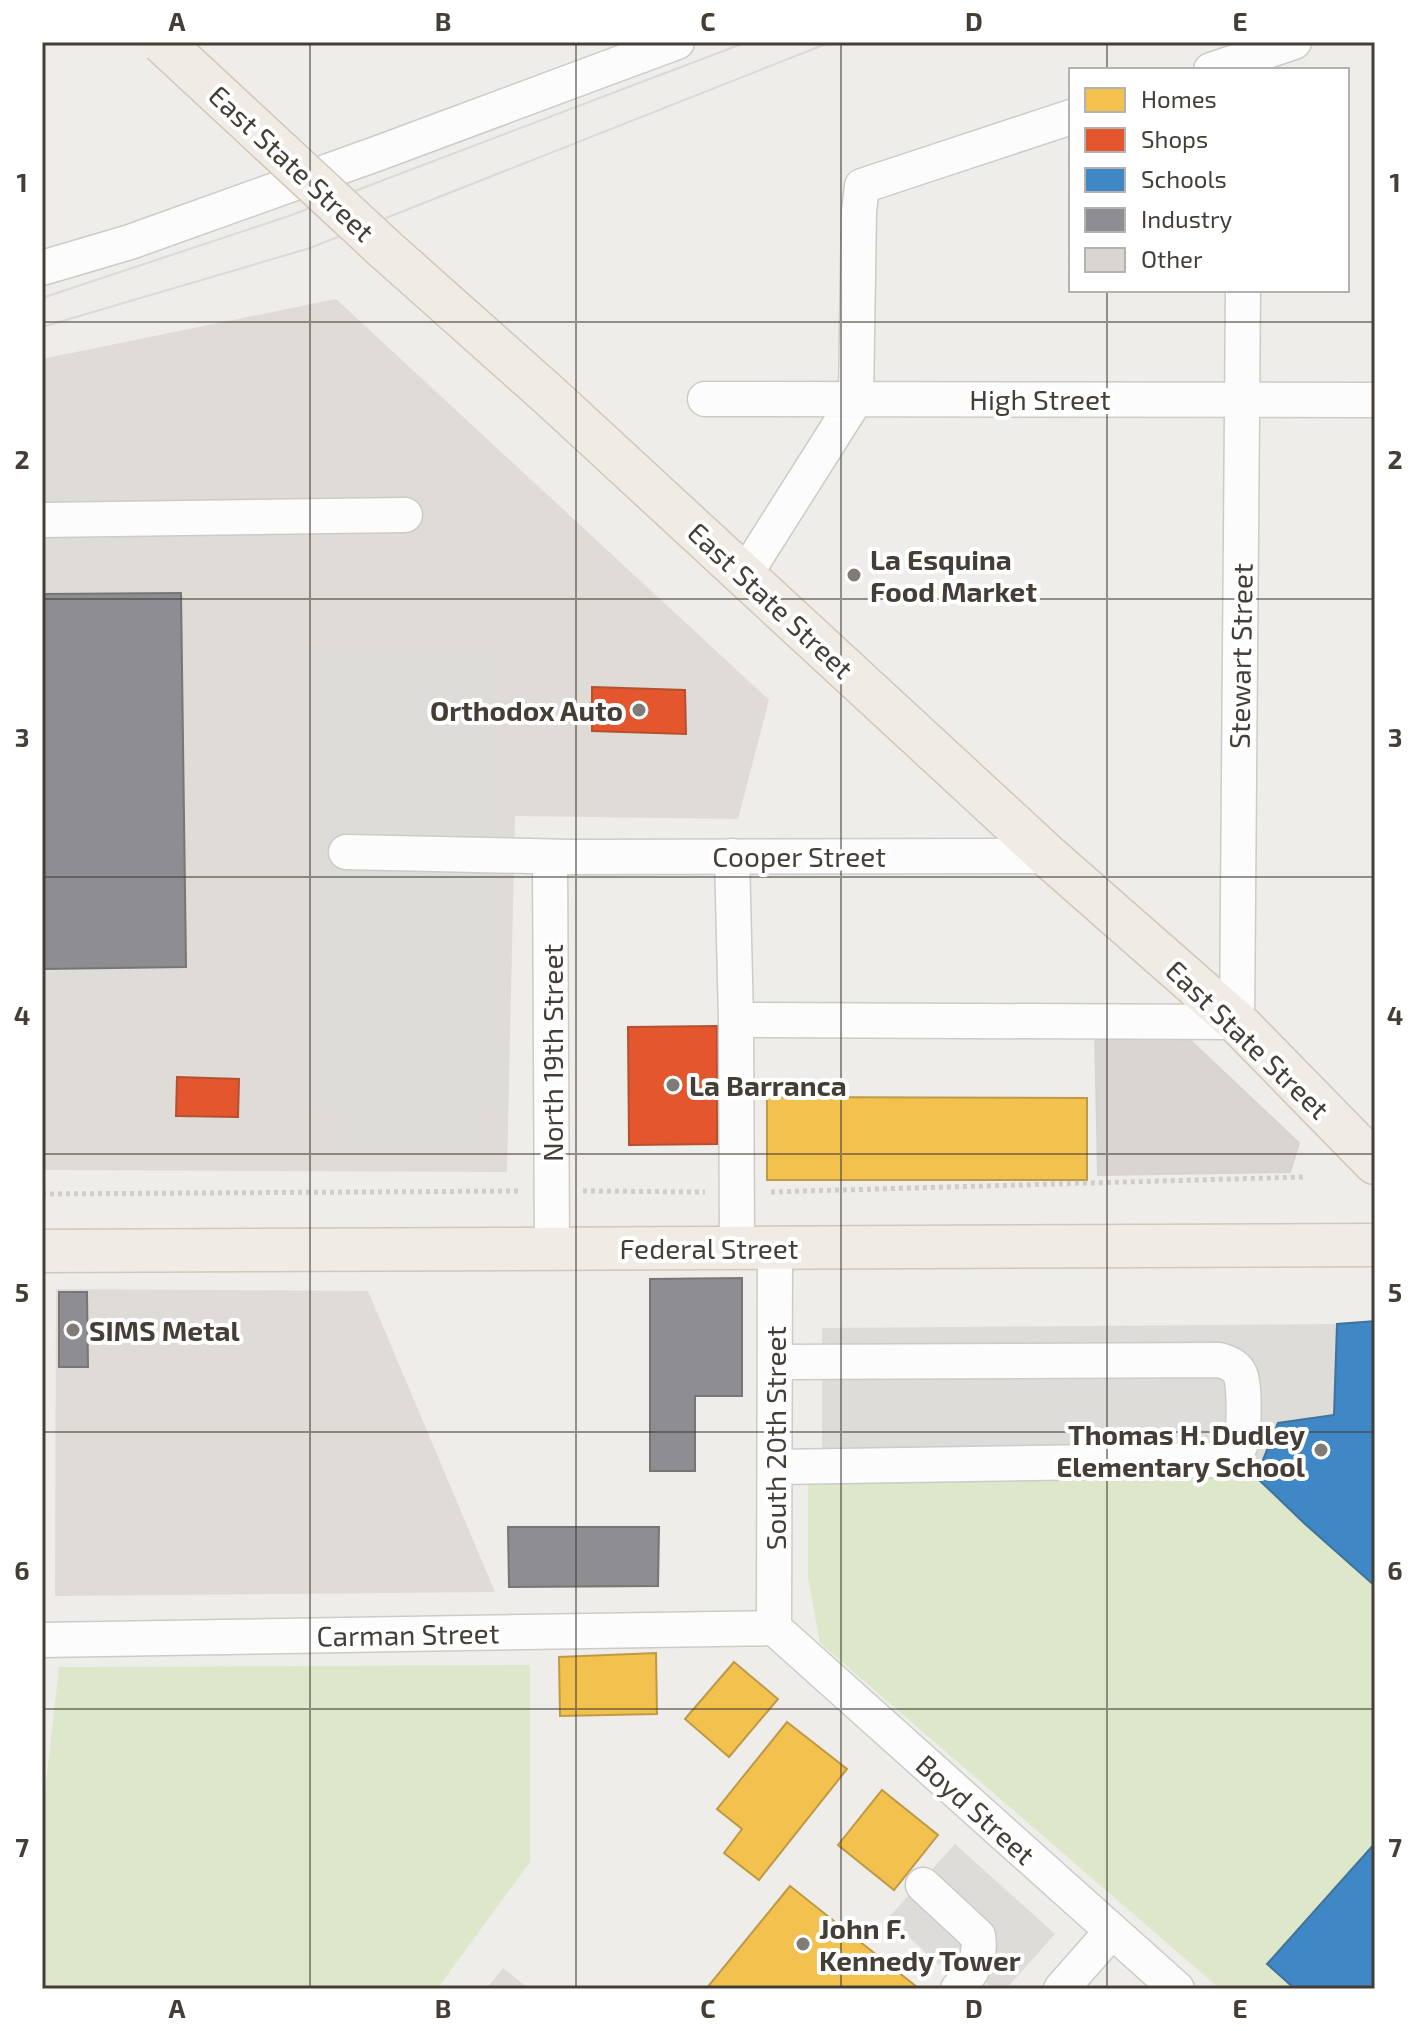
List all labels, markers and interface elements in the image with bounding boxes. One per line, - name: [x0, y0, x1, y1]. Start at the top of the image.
- text: A: [169, 5, 186, 36]
- text: B: [435, 5, 451, 36]
- text: C: [700, 5, 716, 36]
- text: D: [965, 5, 983, 36]
- text: E: [1232, 5, 1248, 36]
- legend: [1069, 68, 1349, 292]
- street label: East State Street: [202, 78, 382, 248]
- text: Homes: [1141, 84, 1217, 113]
- text: Shops: [1141, 124, 1208, 153]
- text: Schools: [1141, 164, 1227, 193]
- text: 1: [16, 166, 28, 197]
- text: 1: [1389, 166, 1401, 197]
- text: Industry: [1141, 204, 1233, 233]
- text: Other: [1141, 244, 1203, 273]
- street label: High Street: [969, 382, 1111, 416]
- text: 2: [14, 443, 30, 474]
- text: 2: [1387, 443, 1403, 474]
- street label: East State Street: [681, 515, 861, 685]
- place label: La Esquina Food Market: [870, 542, 1037, 608]
- street label: Stewart Street: [1221, 563, 1259, 749]
- marker: La Esquina Food Market: [845, 566, 863, 584]
- place label: Orthodox Auto: [430, 693, 623, 727]
- marker: Orthodox Auto: [630, 701, 648, 719]
- text: 3: [15, 721, 29, 752]
- text: 3: [1388, 721, 1402, 752]
- street label: Cooper Street: [712, 839, 886, 873]
- street label: North 19th Street: [535, 944, 569, 1162]
- street label: East State Street: [1159, 953, 1337, 1125]
- text: 4: [14, 999, 30, 1030]
- text: 4: [1387, 999, 1403, 1030]
- place label: La Barranca: [689, 1068, 847, 1102]
- marker: La Barranca: [664, 1076, 682, 1094]
- street label: Federal Street: [619, 1231, 799, 1265]
- text: 5: [15, 1276, 29, 1307]
- text: 5: [1388, 1276, 1402, 1307]
- place label: SIMS Metal: [89, 1313, 241, 1347]
- marker: SIMS Metal: [64, 1321, 82, 1339]
- street label: South 20th Street: [758, 1326, 792, 1550]
- place label: Thomas H. Dudley Elementary School: [1056, 1417, 1306, 1483]
- marker: Thomas H. Dudley Elementary School: [1312, 1441, 1330, 1459]
- text: 6: [14, 1554, 30, 1585]
- text: 6: [1387, 1554, 1403, 1585]
- street label: Carman Street: [316, 1615, 500, 1653]
- street label: Boyd Street: [910, 1747, 1042, 1871]
- text: 7: [15, 1831, 29, 1862]
- text: 7: [1388, 1831, 1402, 1862]
- place label: John F. Kennedy Tower: [819, 1911, 1021, 1977]
- marker: John F. Kennedy Tower: [794, 1935, 812, 1953]
- text: A: [169, 1992, 186, 2023]
- text: B: [435, 1992, 451, 2023]
- text: C: [700, 1992, 716, 2023]
- text: D: [965, 1992, 983, 2023]
- text: E: [1232, 1992, 1248, 2023]

